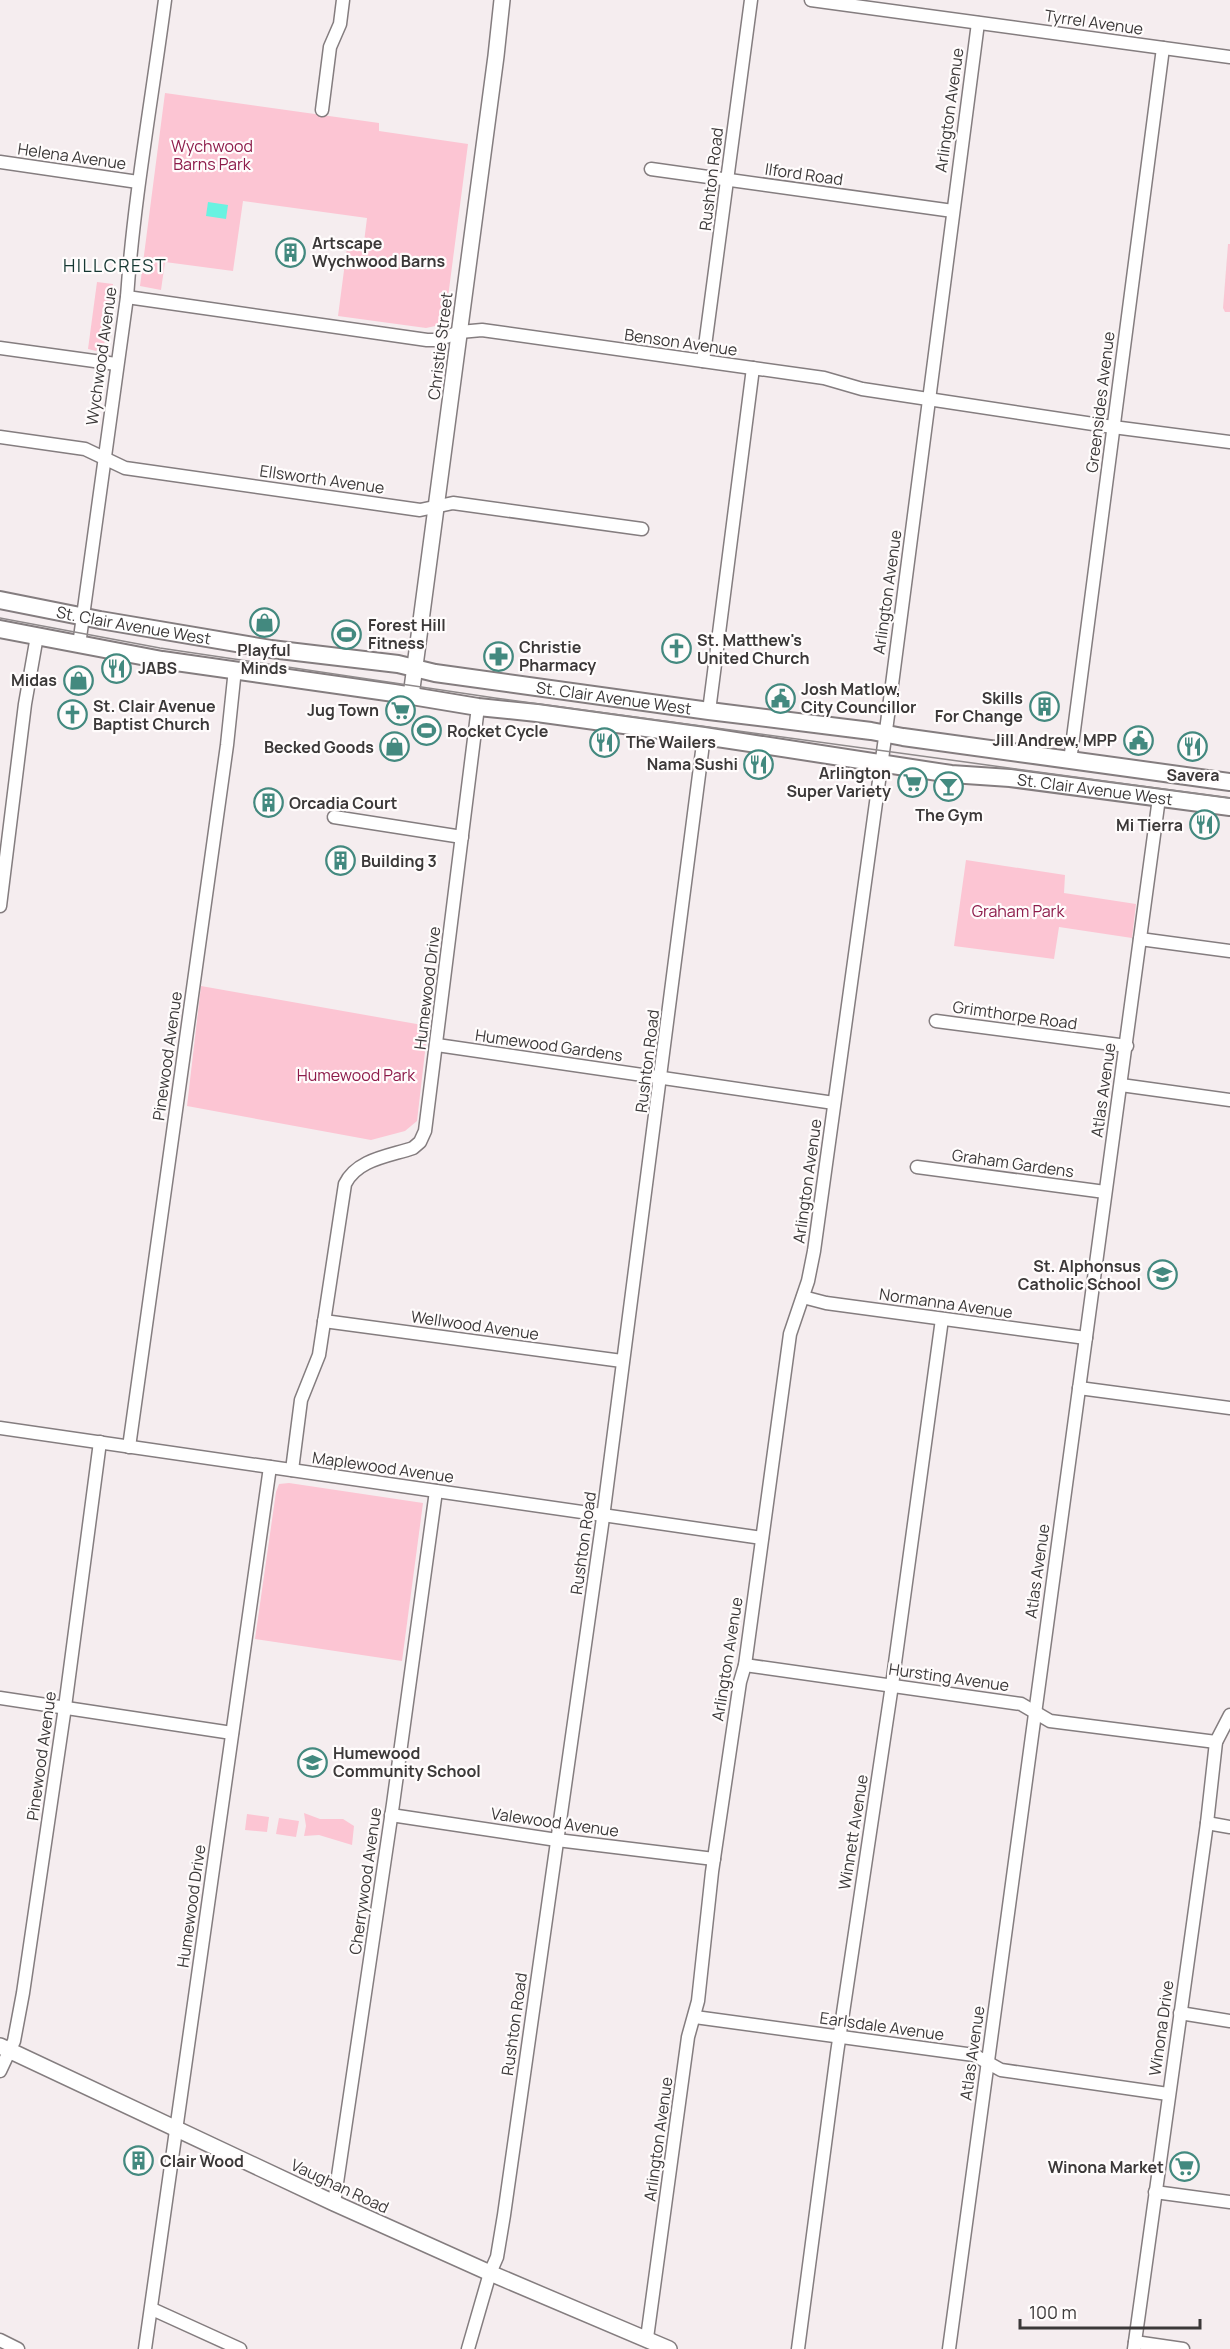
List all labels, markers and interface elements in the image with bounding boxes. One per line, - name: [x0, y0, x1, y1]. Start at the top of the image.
- street label: Tyrrel Avenue: [1043, 4, 1145, 40]
- street label: Arlington Avenue: [929, 46, 969, 174]
- street label: Rushton Road: [694, 126, 728, 232]
- park label: Wychwood Barns Park: [171, 135, 253, 175]
- street label: Helena Avenue: [16, 137, 128, 175]
- street label: Ilford Road: [764, 158, 844, 190]
- place label: Artscape Wychwood Barns: [312, 232, 446, 272]
- building icon: Artscape Wychwood Barns: [275, 236, 307, 268]
- district label: HILLCREST: [63, 253, 167, 277]
- street label: Wychwood Avenue: [80, 285, 122, 427]
- street label: Christie Street: [422, 291, 458, 401]
- street label: Benson Avenue: [623, 323, 739, 361]
- street label: Greensides Avenue: [1080, 330, 1120, 474]
- street label: Ellsworth Avenue: [258, 459, 386, 499]
- street label: Arlington Avenue: [867, 528, 907, 656]
- street label: St. Clair Avenue West: [54, 601, 213, 650]
- shop icon: Playful Minds: [248, 606, 280, 638]
- place label: Forest Hill Fitness: [368, 614, 446, 654]
- sports icon: Forest Hill Fitness: [331, 618, 363, 650]
- place label: St. Matthew's United Church: [697, 629, 809, 669]
- church icon: St. Matthew's United Church: [660, 633, 692, 665]
- place label: Christie Pharmacy: [519, 636, 596, 676]
- place label: Playful Minds: [237, 639, 291, 679]
- pharmacy icon: Christie Pharmacy: [482, 640, 514, 672]
- restaurant icon: JABS: [101, 652, 133, 684]
- place label: JABS: [138, 657, 177, 679]
- shop icon: Midas: [62, 664, 94, 696]
- place label: Midas: [11, 669, 57, 691]
- street label: St. Clair Avenue West: [535, 676, 693, 719]
- place label: Josh Matlow, City Councillor: [801, 678, 916, 718]
- public building icon: Josh Matlow, City Councillor: [764, 682, 796, 714]
- place label: Skills For Change: [935, 687, 1023, 727]
- building icon: Skills For Change: [1028, 691, 1060, 723]
- supermarket icon: Jug Town: [384, 694, 416, 726]
- place label: St. Clair Avenue Baptist Church: [93, 695, 216, 735]
- church icon: St. Clair Avenue Baptist Church: [56, 699, 88, 731]
- place label: Jug Town: [307, 699, 379, 721]
- sports icon: Rocket Cycle: [410, 715, 442, 747]
- place label: Rocket Cycle: [447, 720, 549, 742]
- public building icon: Jill Andrew, MPP: [1122, 724, 1154, 756]
- restaurant icon: The Wailers: [589, 726, 621, 758]
- place label: Jill Andrew, MPP: [993, 729, 1117, 751]
- shop icon: Becked Goods: [379, 731, 411, 763]
- place label: The Wailers: [626, 731, 716, 753]
- restaurant icon: Savera: [1177, 731, 1209, 763]
- place label: Becked Goods: [264, 736, 374, 758]
- restaurant icon: Nama Sushi: [743, 748, 775, 780]
- place label: Nama Sushi: [647, 753, 738, 775]
- place label: Arlington Super Variety: [787, 762, 891, 802]
- place label: Savera: [1167, 764, 1219, 786]
- supermarket icon: Arlington Super Variety: [896, 766, 928, 798]
- street label: St. Clair Avenue West: [1016, 768, 1174, 810]
- bar icon: The Gym: [933, 771, 965, 803]
- building icon: Orcadia Court: [252, 787, 284, 819]
- place label: Orcadia Court: [289, 792, 397, 814]
- place label: The Gym: [915, 804, 983, 826]
- restaurant icon: Mi Tierra: [1188, 809, 1220, 841]
- place label: Mi Tierra: [1116, 814, 1183, 836]
- building icon: Building 3: [324, 845, 356, 877]
- place label: Building 3: [361, 850, 437, 872]
- park label: Graham Park: [972, 900, 1065, 922]
- street label: Humewood Drive: [409, 925, 445, 1051]
- street label: Pinewood Avenue: [147, 990, 187, 1122]
- street label: Grimthorpe Road: [951, 995, 1079, 1035]
- street label: Rushton Road: [630, 1008, 664, 1114]
- street label: Humewood Gardens: [474, 1024, 624, 1066]
- street label: Atlas Avenue: [1085, 1041, 1121, 1139]
- park label: Humewood Park: [297, 1064, 416, 1086]
- street label: Arlington Avenue: [787, 1117, 827, 1245]
- street label: Graham Gardens: [951, 1144, 1075, 1182]
- place label: St. Alphonsus Catholic School: [1018, 1255, 1141, 1295]
- school or university icon: St. Alphonsus Catholic School: [1146, 1259, 1178, 1291]
- street label: Normanna Avenue: [878, 1283, 1014, 1323]
- street label: Wellwood Avenue: [410, 1305, 540, 1345]
- street label: Maplewood Avenue: [311, 1446, 455, 1488]
- street label: Rushton Road: [565, 1490, 601, 1596]
- street label: Atlas Avenue: [1019, 1522, 1055, 1620]
- street label: Arlington Avenue: [706, 1595, 748, 1723]
- street label: Hursting Avenue: [887, 1658, 1011, 1696]
- street label: Pinewood Avenue: [21, 1690, 61, 1822]
- place label: Humewood Community School: [333, 1742, 481, 1782]
- school or university icon: Humewood Community School: [296, 1746, 328, 1778]
- street label: Winnett Avenue: [833, 1773, 873, 1891]
- street label: Valewood Avenue: [490, 1802, 620, 1842]
- street label: Cherrywood Avenue: [344, 1806, 386, 1956]
- street label: Humewood Drive: [171, 1843, 211, 1969]
- street label: Rushton Road: [496, 1971, 532, 2077]
- street label: Winona Drive: [1143, 1979, 1179, 2077]
- street label: Atlas Avenue: [954, 2004, 990, 2102]
- street label: Earlsdale Avenue: [818, 2006, 946, 2046]
- street label: Arlington Avenue: [638, 2075, 678, 2203]
- building icon: Clair Wood: [123, 2145, 155, 2177]
- place label: Clair Wood: [160, 2150, 244, 2172]
- supermarket icon: Winona Market: [1169, 2151, 1201, 2183]
- street label: Vaughan Road: [287, 2154, 393, 2218]
- place label: Winona Market: [1048, 2156, 1164, 2178]
- scale bar: [1020, 2292, 1200, 2330]
- text: 100 m: [1029, 2300, 1077, 2324]

